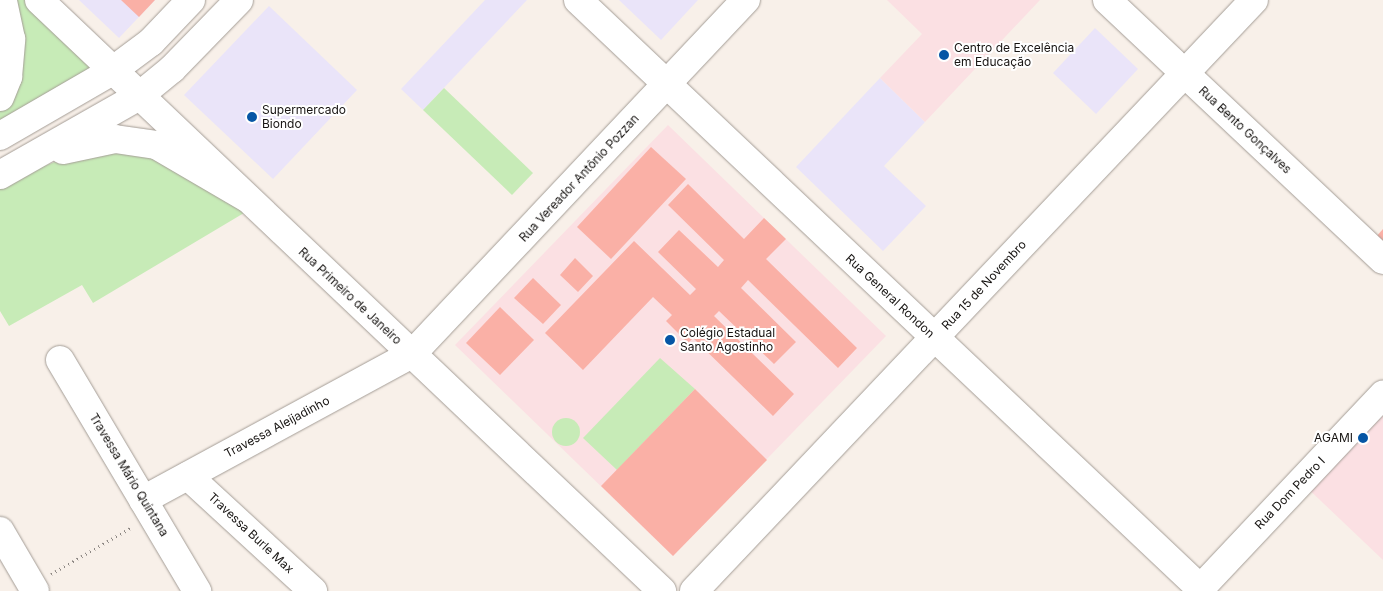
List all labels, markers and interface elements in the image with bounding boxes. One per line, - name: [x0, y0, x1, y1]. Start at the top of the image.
- place label: Centro de Excelência em Educação: [954, 41, 1074, 69]
- marker: Centro de Excelência em Educação: [938, 49, 950, 61]
- street label: Rua Bento Gonçalves: [1196, 83, 1294, 177]
- place label: Supermercado Biondo: [262, 103, 346, 131]
- marker: Supermercado Biondo: [246, 111, 258, 123]
- street label: Rua Vereador Antônio Pozzan: [516, 111, 642, 245]
- street label: Rua 15 de Novembro: [939, 237, 1029, 333]
- street label: Rua Primeiro de Janeiro: [296, 245, 404, 347]
- street label: Rua General Rondon: [843, 251, 937, 341]
- place label: Colégio Estadual Santo Agostinho: [680, 326, 775, 354]
- marker: Colégio Estadual Santo Agostinho: [664, 334, 676, 346]
- street label: Travessa Aleijadinho: [222, 393, 332, 461]
- street label: Travessa Mário Quintana: [87, 411, 171, 539]
- place label: AGAMI: [1314, 431, 1353, 445]
- marker: AGAMI: [1357, 432, 1369, 444]
- street label: Rua Dom Pedro I: [1252, 454, 1328, 532]
- street label: Travessa Burle Max: [205, 490, 297, 576]

